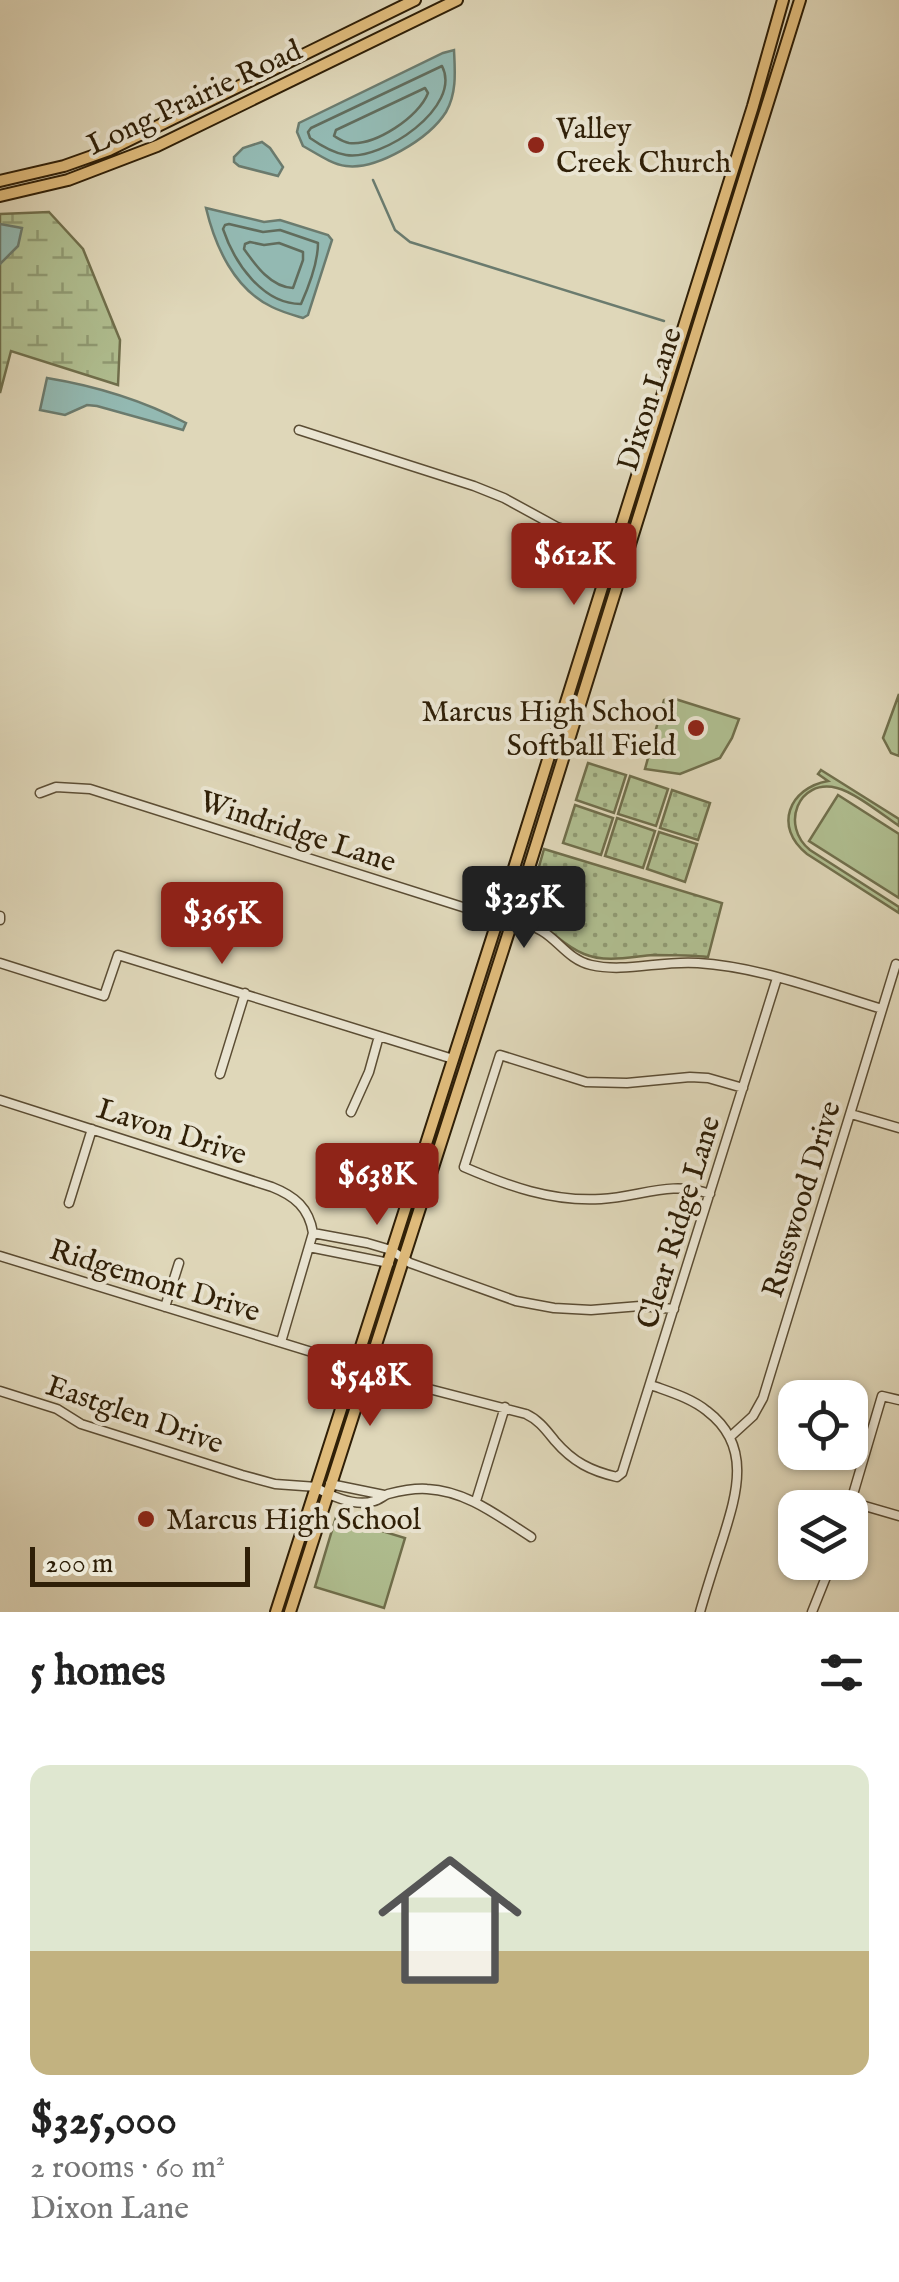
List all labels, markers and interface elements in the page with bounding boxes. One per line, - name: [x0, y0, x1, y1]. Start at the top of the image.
- street label: Long Prairie Road: [81, 32, 309, 165]
- place label: Valley Creek Church: [555, 111, 731, 183]
- marker: Valley Creek Church: [525, 134, 547, 156]
- street label: Dixon Lane: [610, 323, 692, 476]
- pin: $612K: [504, 523, 644, 608]
- text: $612K: [533, 535, 615, 576]
- place label: Marcus High School Softball Field: [421, 694, 677, 766]
- marker: Marcus High School Softball Field: [685, 717, 707, 739]
- street label: Windridge Lane: [194, 783, 400, 883]
- pin: $325K: [454, 866, 594, 951]
- text: $325K: [484, 878, 564, 919]
- pin: $365K: [152, 882, 292, 967]
- text: $365K: [183, 894, 261, 935]
- street label: Lavon Drive: [92, 1091, 251, 1175]
- street label: Russwood Drive: [755, 1097, 851, 1302]
- street label: Clear Ridge Lane: [629, 1111, 730, 1334]
- pin: $638K: [307, 1143, 447, 1228]
- text: $638K: [338, 1155, 416, 1196]
- street label: Ridgemont Drive: [44, 1232, 264, 1332]
- pin: $548K: [300, 1344, 440, 1429]
- text: $548K: [330, 1356, 410, 1397]
- street label: Eastglen Drive: [41, 1368, 228, 1464]
- map controls: [778, 1380, 868, 1580]
- button: locate: [778, 1380, 868, 1470]
- button: layers: [778, 1490, 868, 1580]
- place label: Marcus High School: [166, 1502, 422, 1540]
- marker: Marcus High School: [135, 1508, 157, 1530]
- scale bar: [30, 1542, 250, 1586]
- text: 200 m: [45, 1547, 113, 1582]
- icon: filters: [814, 1645, 869, 1700]
- text: 5 homes: [30, 1646, 166, 1699]
- icon: home: [360, 1830, 540, 2010]
- text: $325,000: [30, 2095, 177, 2148]
- text: 2 rooms · 60 m²: [30, 2148, 225, 2189]
- text: Dixon Lane: [30, 2189, 189, 2230]

